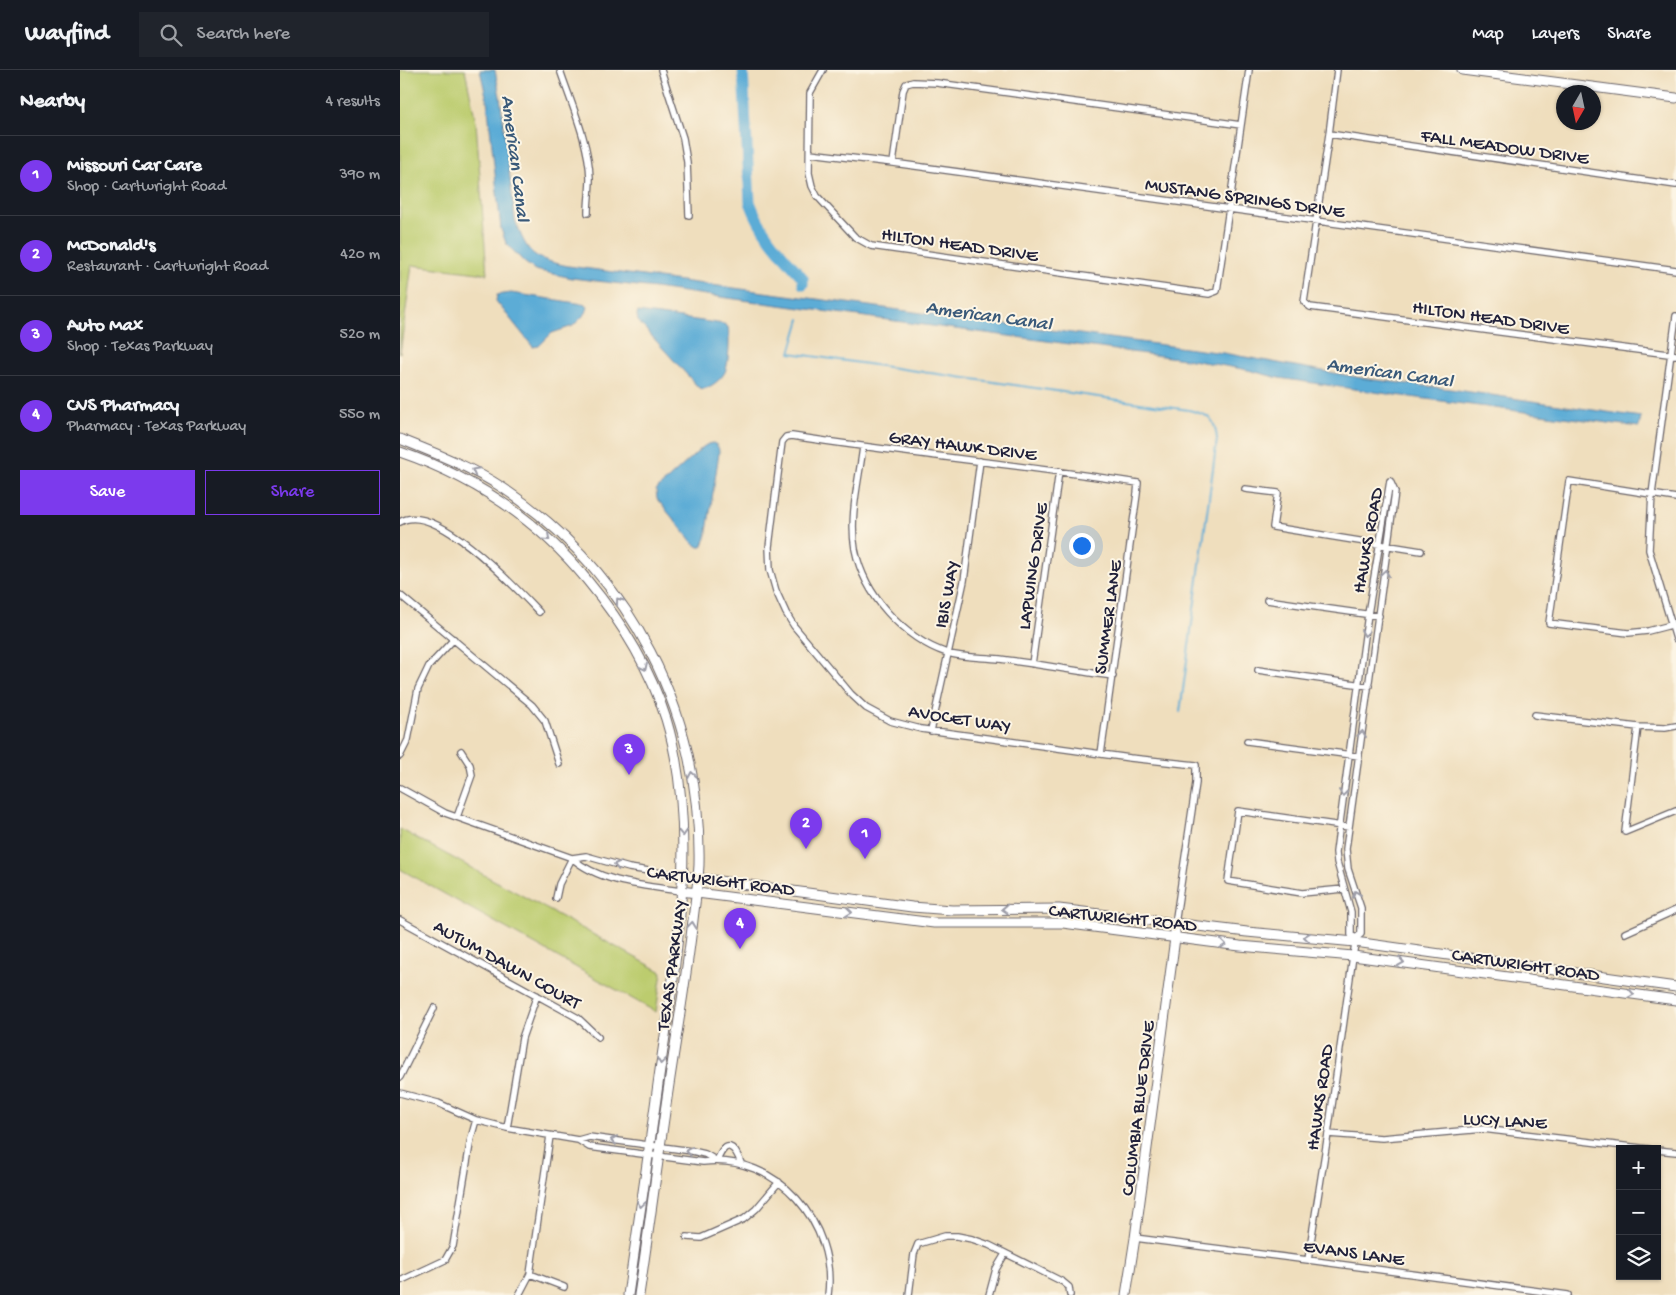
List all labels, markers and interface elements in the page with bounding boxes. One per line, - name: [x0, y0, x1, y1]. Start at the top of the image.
- search box: [139, 12, 489, 57]
- text: Wayfind: [25, 20, 109, 49]
- icon: search: [157, 21, 185, 49]
- text: Search here: [197, 23, 290, 46]
- text: Map: [1472, 24, 1504, 45]
- text: Layers: [1532, 24, 1579, 45]
- text: Share: [1607, 24, 1651, 45]
- north arrow: [1556, 85, 1601, 130]
- text: Nearby: [20, 90, 85, 115]
- text: 4 results: [325, 93, 380, 112]
- water label: American Canal: [494, 94, 533, 224]
- street label: FALL MEADOW DRIVE: [1418, 125, 1591, 172]
- text: Missouri Car Care: [67, 155, 202, 178]
- text: 1: [33, 166, 39, 185]
- text: 390 m: [339, 166, 380, 185]
- street label: MUSTANG SPRINGS DRIVE: [1143, 174, 1347, 225]
- text: Shop · Cartwright Road: [67, 178, 226, 197]
- street label: HILTON HEAD DRIVE: [880, 224, 1041, 269]
- text: McDonald's: [67, 235, 156, 258]
- text: 2: [32, 246, 40, 265]
- text: 420 m: [340, 246, 380, 265]
- text: Restaurant · Cartwright Road: [67, 258, 268, 277]
- water label: American Canal: [924, 297, 1054, 338]
- street label: HILTON HEAD DRIVE: [1411, 297, 1572, 342]
- text: Auto Max: [67, 315, 143, 338]
- text: 3: [32, 326, 40, 345]
- text: 520 m: [340, 326, 380, 345]
- text: Shop · Texas Parkway: [67, 338, 213, 357]
- water label: American Canal: [1325, 354, 1455, 395]
- text: CVS Pharmacy: [67, 395, 179, 418]
- text: 4: [32, 406, 40, 425]
- text: 550 m: [339, 406, 380, 425]
- text: Pharmacy · Texas Parkway: [67, 418, 246, 437]
- street label: GRAY HAWK DRIVE: [887, 427, 1039, 468]
- one-way arrow: [471, 467, 480, 477]
- button: Save: [20, 470, 195, 515]
- button: Share: [205, 470, 380, 515]
- street label: HAWKS ROAD: [1349, 485, 1390, 595]
- street label: LAPWING DRIVE: [1014, 501, 1055, 631]
- one-way arrow: [542, 532, 551, 541]
- your location: [1069, 533, 1095, 559]
- street label: SUMMER LANE: [1090, 558, 1129, 676]
- street label: IBIS WAY: [931, 559, 966, 630]
- one-way arrow: [1379, 568, 1390, 576]
- one-way arrow: [616, 597, 625, 607]
- one-way arrow: [1360, 629, 1371, 637]
- one-way arrow: [638, 662, 648, 671]
- street label: AVOCET WAY: [907, 701, 1012, 740]
- one-way arrow: [1357, 729, 1367, 738]
- pin: 3: [613, 734, 645, 775]
- one-way arrow: [687, 770, 698, 779]
- one-way arrow: [1338, 790, 1349, 798]
- pin: 2: [790, 808, 822, 849]
- pin: 1: [849, 818, 881, 859]
- one-way arrow: [677, 830, 688, 838]
- one-way arrow: [613, 860, 622, 871]
- street label: CARTWRIGHT ROAD: [645, 862, 797, 903]
- one-way arrow: [1351, 890, 1361, 898]
- street label: TEXAS PARKWAY: [653, 898, 694, 1033]
- street label: CARTWRIGHT ROAD: [1047, 900, 1199, 939]
- one-way arrow: [1000, 904, 1008, 914]
- one-way arrow: [845, 906, 853, 917]
- pin: 4: [724, 908, 756, 949]
- street label: AUTUM DAWN COURT: [429, 916, 585, 1016]
- one-way arrow: [686, 921, 697, 929]
- one-way arrow: [1302, 932, 1310, 943]
- one-way arrow: [1220, 938, 1228, 949]
- street label: CARTWRIGHT ROAD: [1450, 945, 1602, 988]
- one-way arrow: [1397, 956, 1405, 967]
- one-way arrow: [1628, 988, 1636, 999]
- street label: COLUMBIA BLUE DRIVE: [1117, 1018, 1162, 1197]
- street label: HAWKS ROAD: [1303, 1042, 1340, 1152]
- one-way arrow: [657, 1056, 667, 1065]
- street label: LUCY LANE: [1462, 1109, 1548, 1136]
- one-way arrow: [609, 1136, 618, 1146]
- map controls: [1616, 1145, 1661, 1280]
- button: +: [1616, 1145, 1661, 1190]
- one-way arrow: [684, 1147, 693, 1157]
- button: −: [1616, 1190, 1661, 1235]
- one-way arrow: [637, 1199, 647, 1208]
- button: layers: [1616, 1235, 1661, 1280]
- street label: EVANS LANE: [1302, 1236, 1407, 1273]

